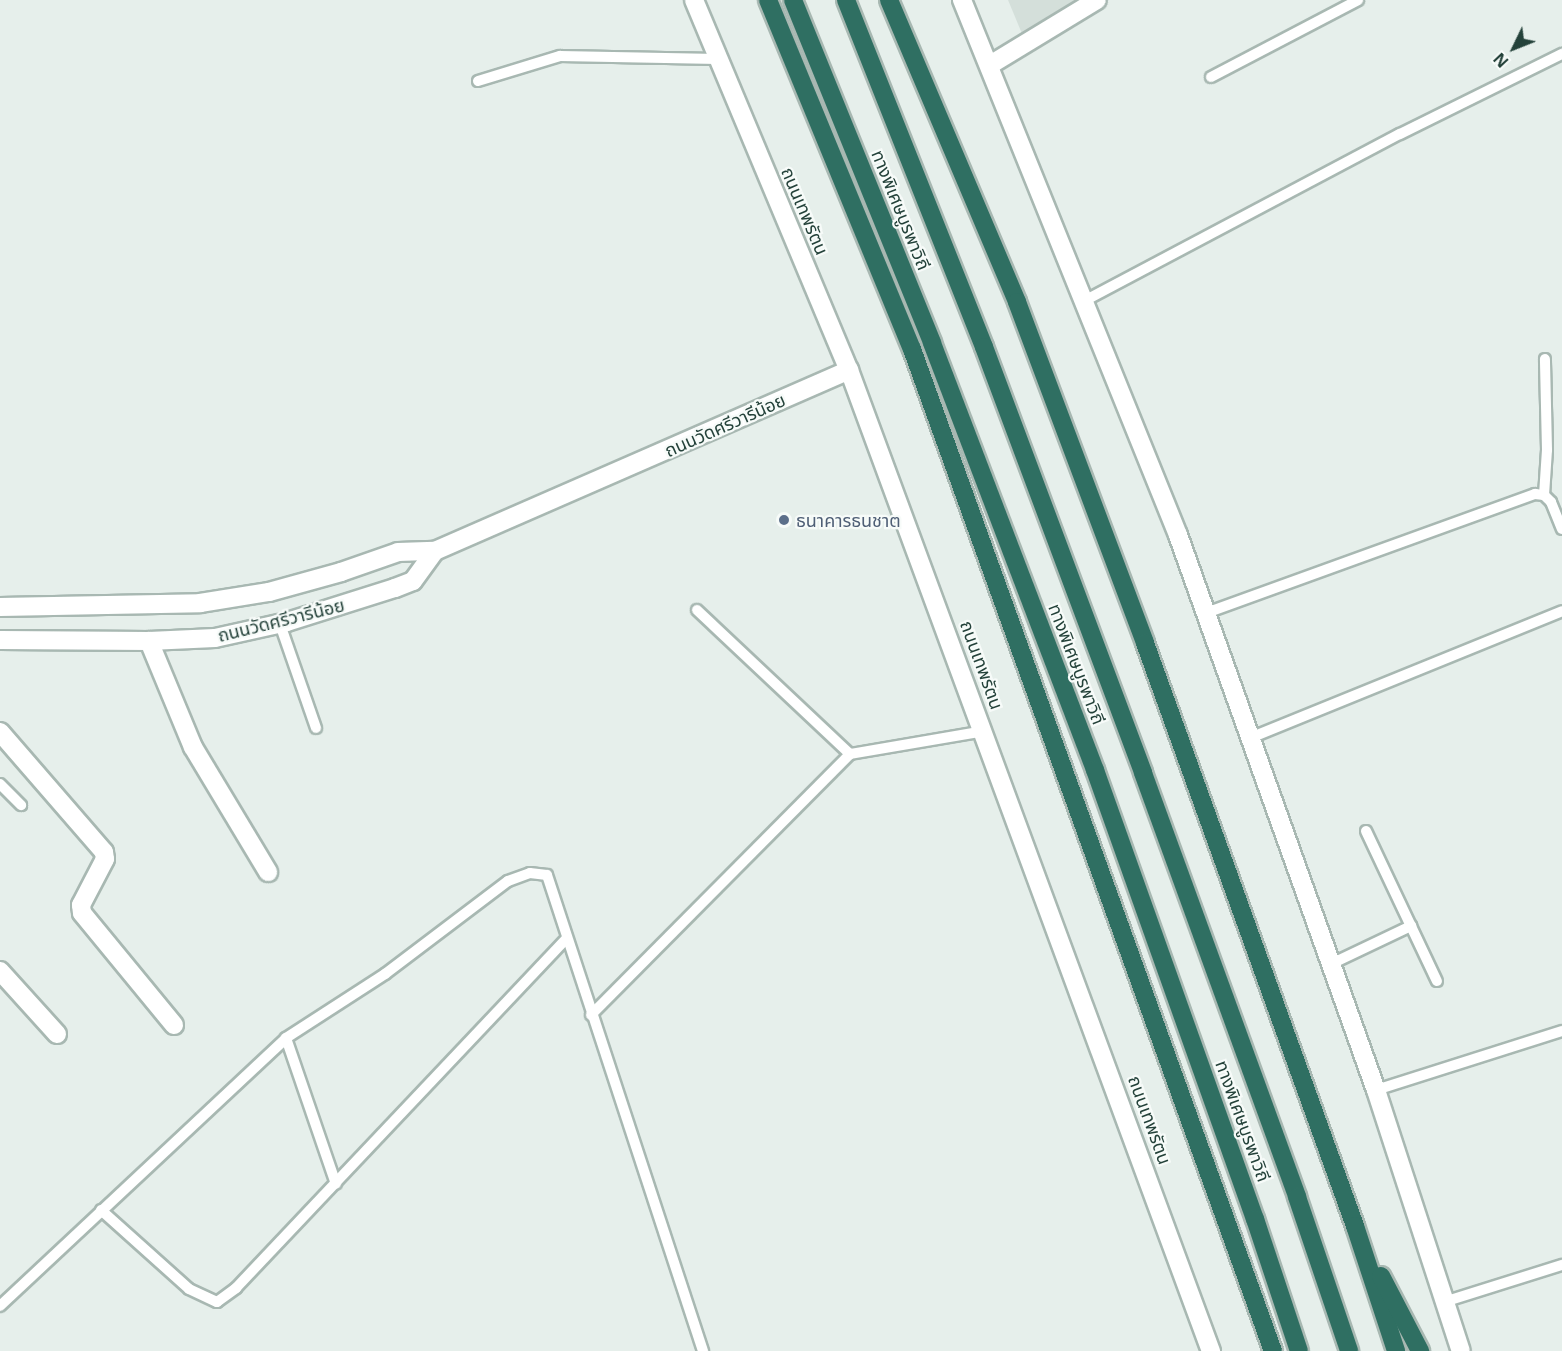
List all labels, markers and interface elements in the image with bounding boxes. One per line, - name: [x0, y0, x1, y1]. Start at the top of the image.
- north arrow: [1484, 18, 1544, 78]
- text: N: [1488, 48, 1513, 73]
- street label: ทางพิเศษบูรพาวิถี: [867, 147, 935, 273]
- street label: ถนนเทพรัตน: [777, 164, 833, 258]
- street label: ถนนวัดศรีวารีน้อย: [661, 389, 789, 461]
- place label: ธนาคารธนชาต: [796, 509, 901, 531]
- marker: ธนาคารธนชาต: [777, 513, 791, 527]
- street label: ถนนวัดศรีวารีน้อย: [215, 594, 347, 646]
- street label: ทางพิเศษบูรพาวิถี: [1044, 601, 1110, 727]
- street label: ถนนเทพรัตน: [956, 618, 1008, 712]
- street label: ทางพิเศษบูรพาวิถี: [1211, 1057, 1275, 1185]
- street label: ถนนเทพรัตน: [1124, 1073, 1176, 1167]

